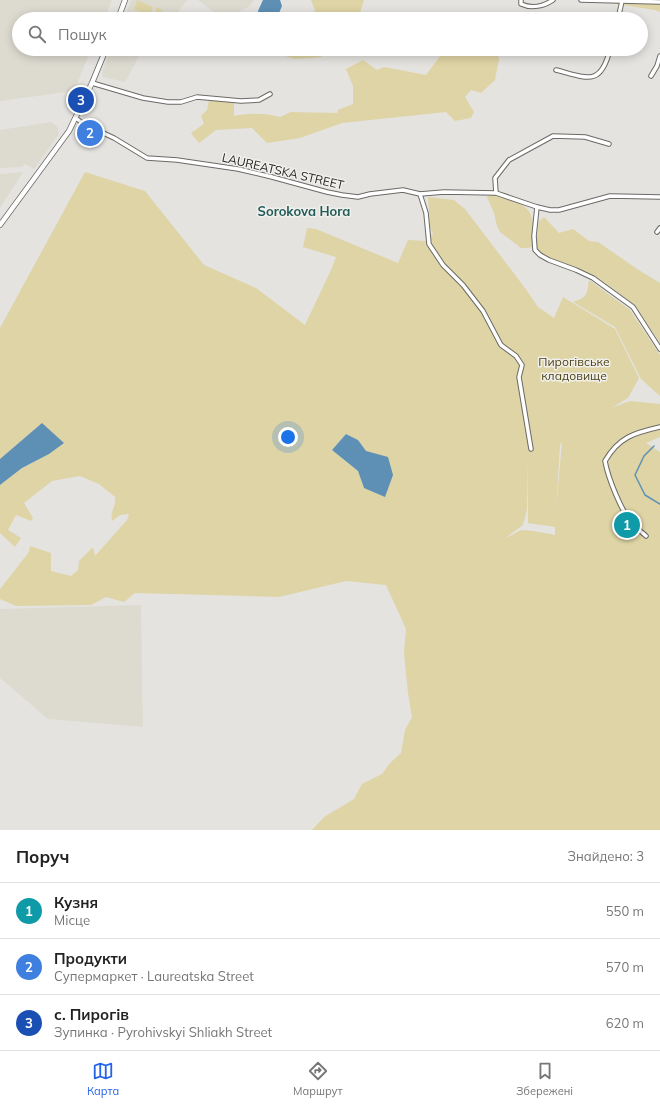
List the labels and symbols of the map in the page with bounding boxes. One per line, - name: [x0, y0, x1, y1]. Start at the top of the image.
- pin: 3: [68, 85, 94, 115]
- pin: 2: [77, 118, 103, 148]
- street label: LAUREATSKA STREET: [221, 150, 346, 192]
- district label: Sorokova Hora: [258, 203, 350, 219]
- park label: Пирогівське кладовище: [538, 354, 610, 383]
- your location: [278, 427, 298, 447]
- pin: 1: [614, 510, 640, 540]

